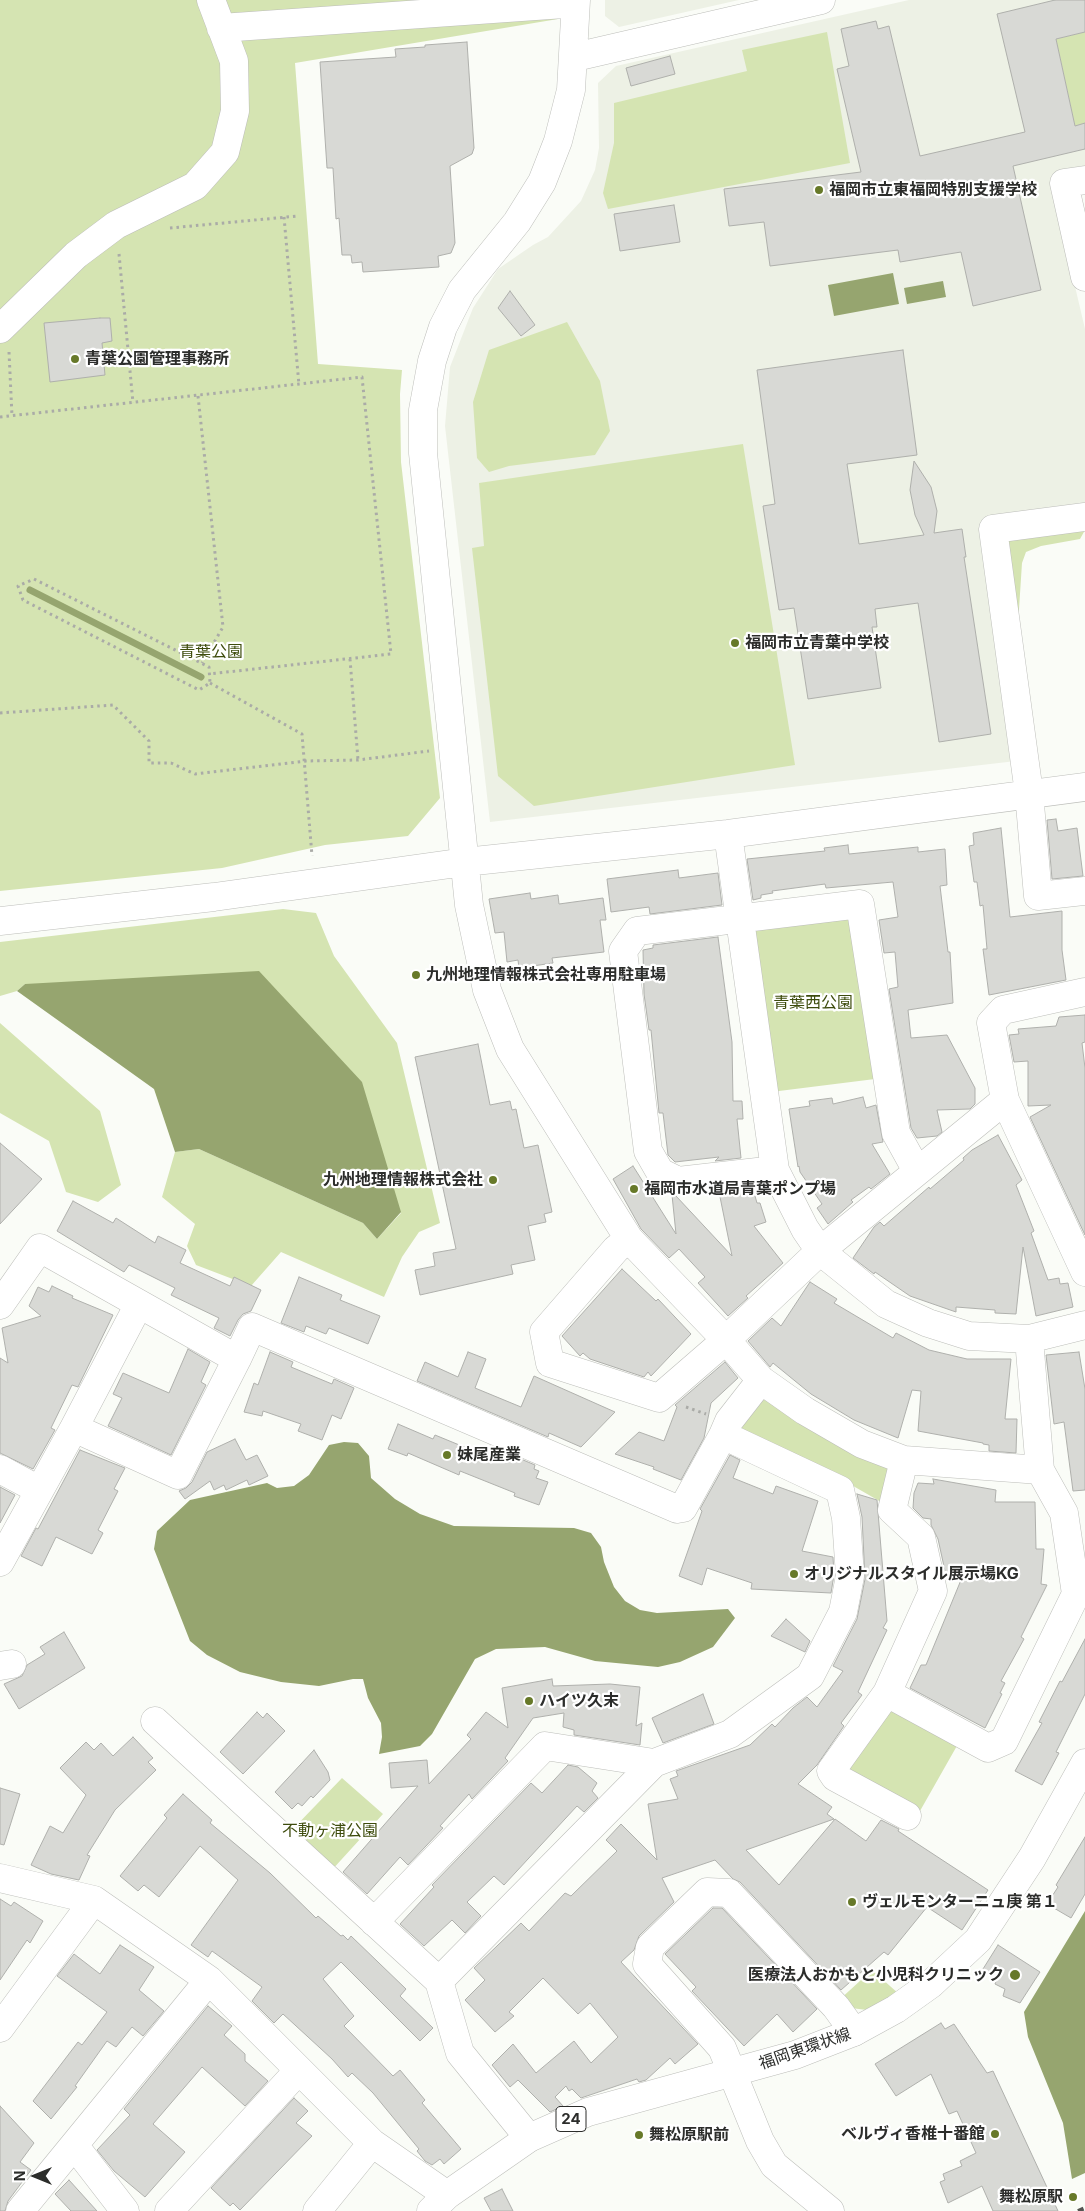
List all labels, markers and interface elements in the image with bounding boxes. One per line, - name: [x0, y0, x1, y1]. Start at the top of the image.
- place label: 福岡市立東福岡特別支援学校: [829, 180, 1037, 200]
- marker: 福岡市立東福岡特別支援学校: [813, 184, 825, 196]
- place label: 青葉公園管理事務所: [85, 349, 229, 369]
- marker: 青葉公園管理事務所: [69, 353, 81, 365]
- place label: 福岡市立青葉中学校: [745, 633, 889, 653]
- marker: 福岡市立青葉中学校: [729, 637, 741, 649]
- park label: 青葉公園: [179, 642, 243, 662]
- place label: 九州地理情報株式会社専用駐車場: [426, 965, 666, 985]
- marker: 九州地理情報株式会社専用駐車場: [410, 969, 422, 981]
- park label: 青葉西公園: [773, 993, 853, 1013]
- place label: 九州地理情報株式会社: [323, 1170, 483, 1190]
- marker: 九州地理情報株式会社: [487, 1174, 499, 1186]
- place label: 福岡市水道局青葉ポンプ場: [644, 1179, 836, 1199]
- marker: 福岡市水道局青葉ポンプ場: [628, 1183, 640, 1195]
- place label: 妹尾産業: [457, 1445, 521, 1465]
- marker: 妹尾産業: [441, 1449, 453, 1461]
- place label: オリジナルスタイル展示場KG: [804, 1564, 1019, 1584]
- marker: オリジナルスタイル展示場KG: [788, 1568, 800, 1580]
- place label: ハイツ久末: [539, 1691, 619, 1711]
- marker: ハイツ久末: [523, 1695, 535, 1707]
- park label: 不動ヶ浦公園: [282, 1821, 378, 1841]
- place label: ヴェルモンターニュ庚 第１: [862, 1892, 1058, 1912]
- marker: ヴェルモンターニュ庚 第１: [846, 1896, 858, 1908]
- place label: 医療法人おかもと小児科クリニック: [748, 1965, 1004, 1985]
- marker: 医療法人おかもと小児科クリニック: [1008, 1968, 1022, 1982]
- street label: 福岡東環状線: [756, 2024, 854, 2074]
- road number: 24: [556, 2106, 586, 2132]
- place label: ベルヴィ香椎十番館: [841, 2124, 985, 2144]
- place label: 舞松原駅前: [649, 2125, 729, 2145]
- marker: ベルヴィ香椎十番館: [989, 2128, 1001, 2140]
- marker: 舞松原駅前: [633, 2129, 645, 2141]
- north arrow: [10, 2151, 60, 2201]
- text: N: [11, 2171, 28, 2181]
- place label: 舞松原駅: [999, 2187, 1063, 2207]
- marker: 舞松原駅: [1067, 2191, 1079, 2203]

